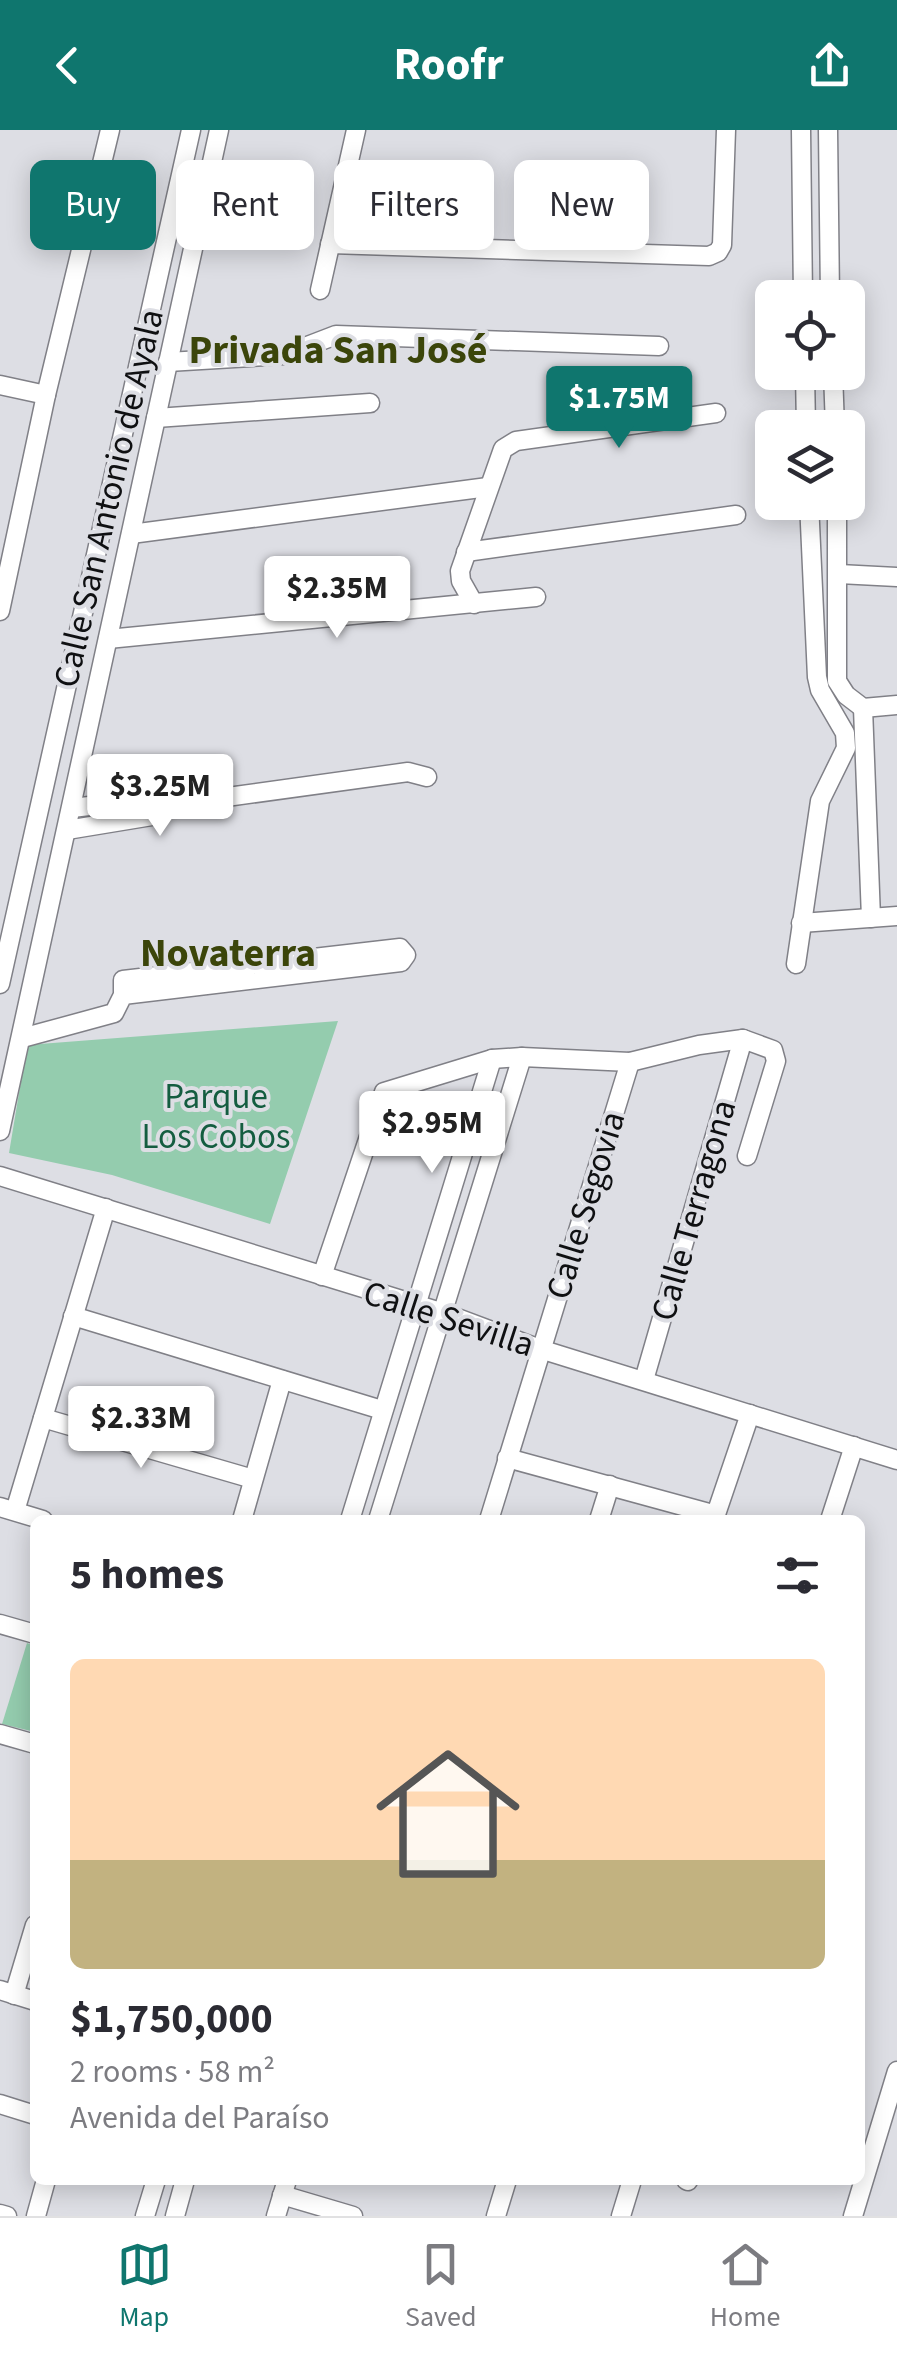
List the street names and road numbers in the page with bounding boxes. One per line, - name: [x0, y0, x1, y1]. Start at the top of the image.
- street label: Calle San Antonio de Ayala: [41, 304, 177, 692]
- street label: Calle Terragona: [639, 1094, 749, 1327]
- street label: Calle Segovia: [534, 1105, 638, 1305]
- street label: Calle Sevilla: [357, 1268, 540, 1370]

